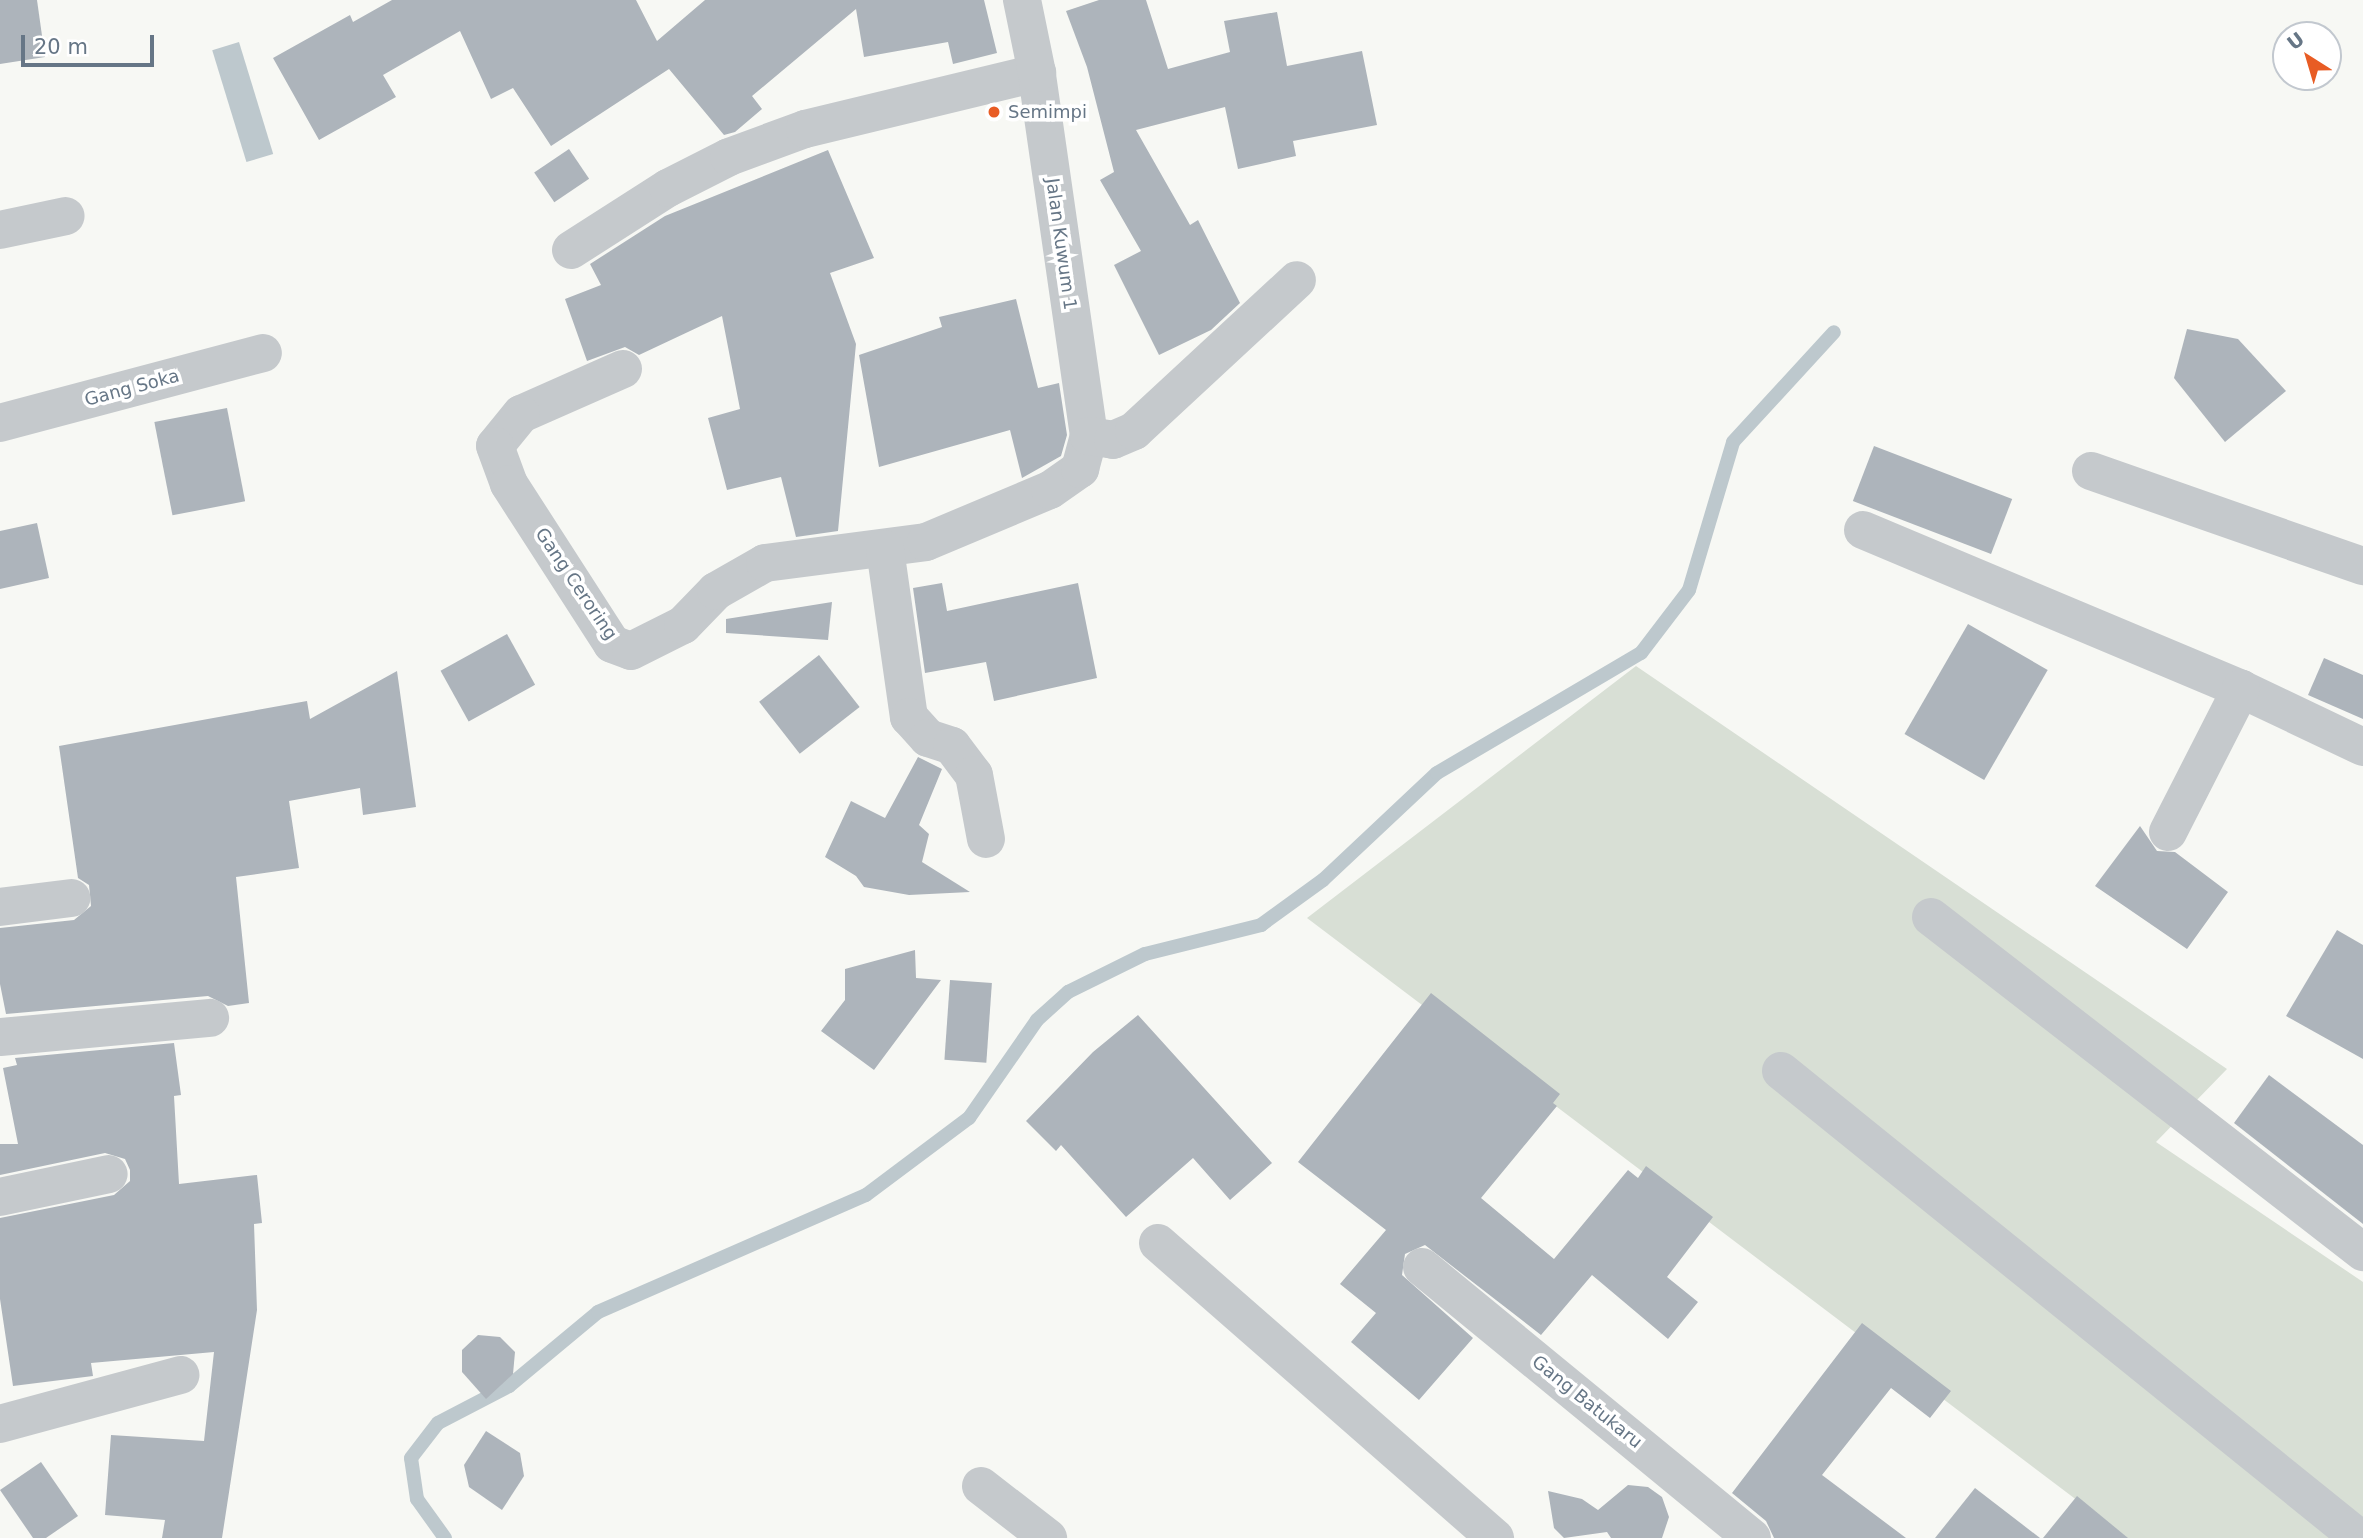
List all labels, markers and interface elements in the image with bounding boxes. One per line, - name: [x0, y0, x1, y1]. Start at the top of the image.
- scale bar: [24, 21, 158, 65]
- north arrow: [2272, 21, 2342, 91]
- text: U: [2283, 27, 2308, 54]
- text: 20 m: [34, 35, 88, 59]
- place label: Semimpi: [1008, 101, 1087, 123]
- marker: Semimpi: [986, 104, 1002, 120]
- street label: Jalan Kuwum 1: [1041, 177, 1081, 311]
- street label: Gang Soka: [82, 365, 182, 411]
- street label: Gang Ceroring: [531, 524, 621, 644]
- street label: Gang Batukaru: [1528, 1351, 1646, 1453]

